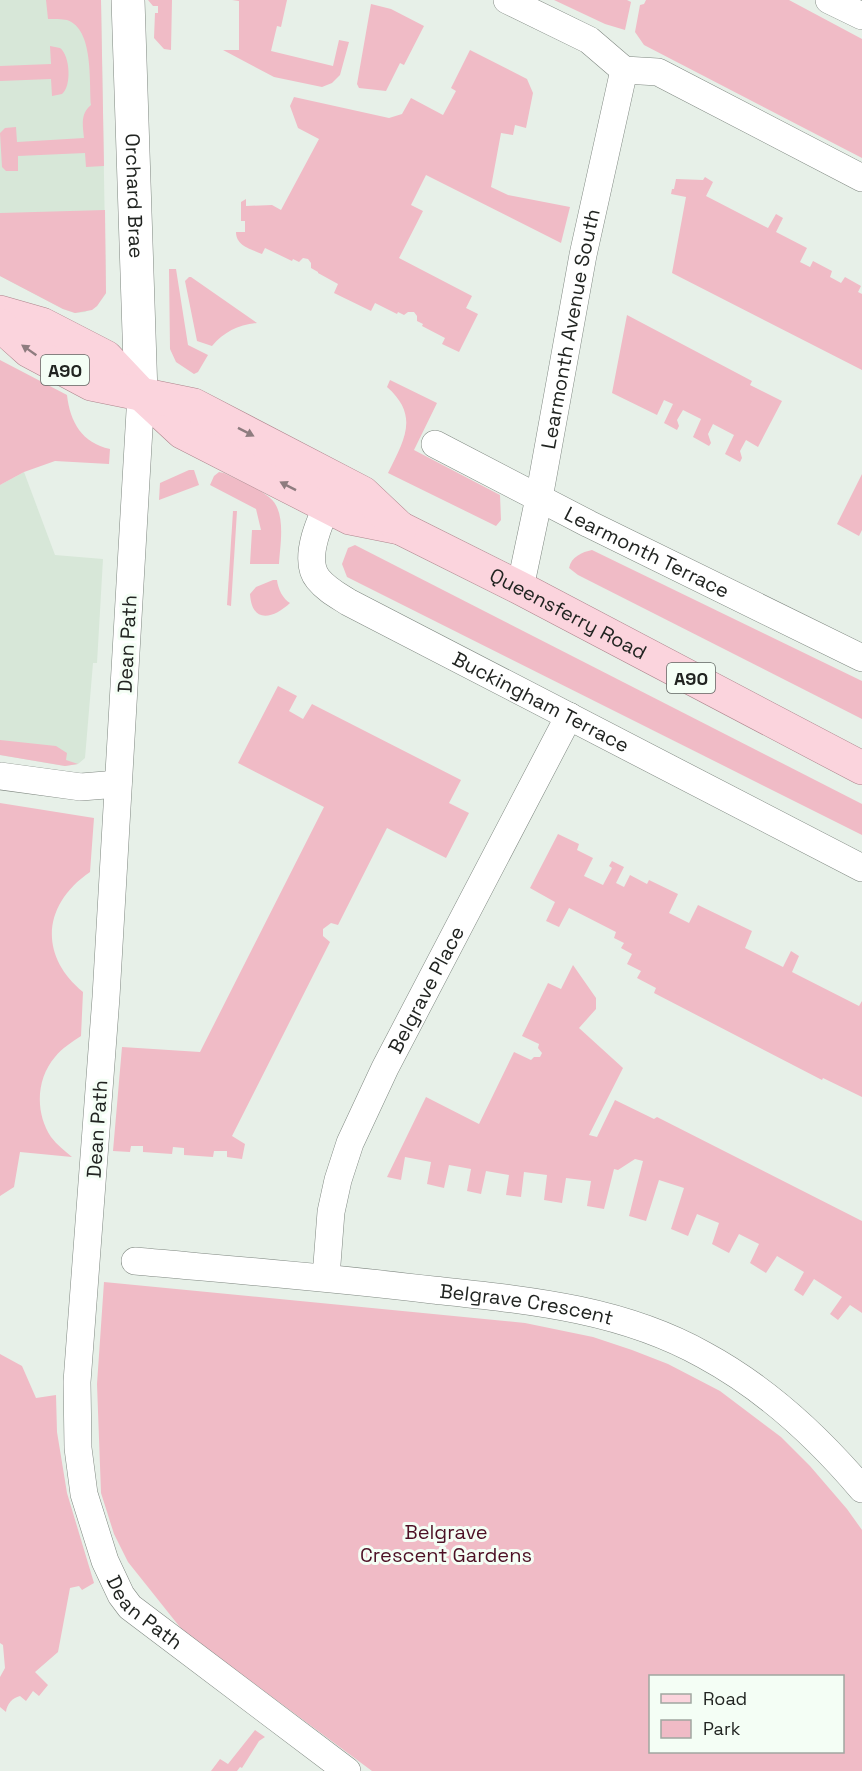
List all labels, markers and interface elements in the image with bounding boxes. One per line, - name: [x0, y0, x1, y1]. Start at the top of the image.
- street label: Orchard Brae: [119, 133, 150, 259]
- street label: Learmonth Avenue South: [535, 206, 606, 451]
- one-way arrow: [22, 344, 38, 356]
- road number: A90: [41, 355, 89, 385]
- one-way arrow: [237, 427, 255, 437]
- one-way arrow: [279, 481, 296, 491]
- street label: Learmonth Terrace: [560, 500, 734, 604]
- street label: Queensferry Road: [485, 562, 651, 665]
- street label: Dean Path: [111, 594, 143, 694]
- street label: Buckingham Terrace: [448, 645, 634, 758]
- road number: A90: [667, 663, 715, 693]
- street label: Belgrave Place: [382, 921, 470, 1058]
- street label: Dean Path: [81, 1079, 113, 1179]
- street label: Belgrave Crescent: [438, 1278, 616, 1331]
- park label: Belgrave Crescent Gardens: [360, 1519, 532, 1568]
- street label: Dean Path: [101, 1571, 188, 1655]
- legend: [649, 1675, 844, 1753]
- text: Road: [703, 1687, 747, 1710]
- text: Park: [703, 1717, 741, 1740]

